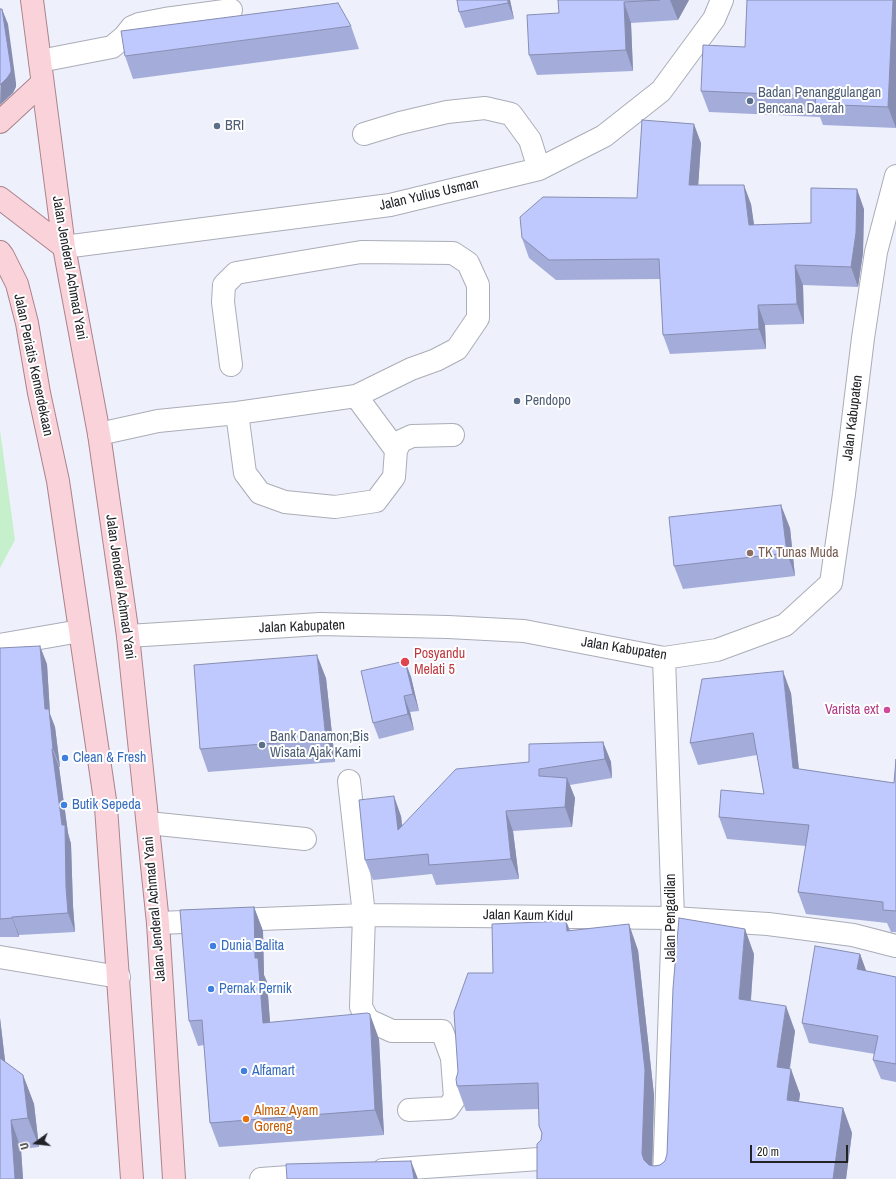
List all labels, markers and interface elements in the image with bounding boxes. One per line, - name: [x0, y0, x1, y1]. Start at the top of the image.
- place label: Badan Penanggulangan Bencana Daerah: [758, 85, 881, 118]
- marker: Badan Penanggulangan Bencana Daerah: [745, 96, 755, 106]
- place label: BRI: [225, 118, 244, 134]
- marker: BRI: [212, 121, 222, 131]
- street label: Jalan Yulius Usman: [378, 175, 480, 215]
- street label: Jalan Jenderal Achmad Yani: [48, 195, 90, 341]
- street label: Jalan Periatis Kemerdekaan: [10, 292, 56, 438]
- street label: Jalan Kabupaten: [839, 374, 867, 462]
- place label: Pendopo: [525, 393, 571, 409]
- marker: Pendopo: [512, 396, 522, 406]
- street label: Jalan Jenderal Achmad Yani: [102, 514, 138, 660]
- place label: TK Tunas Muda: [758, 545, 839, 561]
- marker: TK Tunas Muda: [745, 548, 755, 558]
- street label: Jalan Kabupaten: [259, 617, 345, 637]
- street label: Jalan Kabupaten: [580, 634, 668, 664]
- place label: Posyandu Melati 5: [414, 646, 465, 678]
- marker: Posyandu Melati 5: [399, 656, 411, 668]
- place label: Varista ext: [825, 702, 879, 718]
- marker: Varista ext: [882, 705, 892, 715]
- place label: Bank Danamon;Bis Wisata Ajak Kami: [270, 729, 369, 762]
- marker: Bank Danamon;Bis Wisata Ajak Kami: [257, 740, 267, 750]
- place label: Clean & Fresh: [73, 750, 146, 766]
- marker: Clean & Fresh: [60, 753, 70, 763]
- place label: Butik Sepeda: [72, 797, 141, 813]
- marker: Butik Sepeda: [59, 800, 69, 810]
- street label: Jalan Jenderal Achmad Yani: [140, 836, 170, 982]
- street label: Jalan Pengadilan: [663, 874, 679, 962]
- street label: Jalan Kaum Kidul: [483, 907, 573, 925]
- place label: Dunia Balita: [221, 938, 284, 954]
- marker: Dunia Balita: [208, 941, 218, 951]
- place label: Pernak Pernik: [219, 981, 292, 997]
- marker: Pernak Pernik: [206, 984, 216, 994]
- place label: Alfamart: [252, 1063, 295, 1079]
- marker: Alfamart: [239, 1066, 249, 1076]
- place label: Almaz Ayam Goreng: [254, 1103, 318, 1136]
- marker: Almaz Ayam Goreng: [241, 1114, 251, 1124]
- north arrow: [16, 1123, 56, 1163]
- scale bar: [752, 1137, 850, 1163]
- text: U: [17, 1141, 32, 1151]
- text: 20 m: [757, 1144, 779, 1160]

